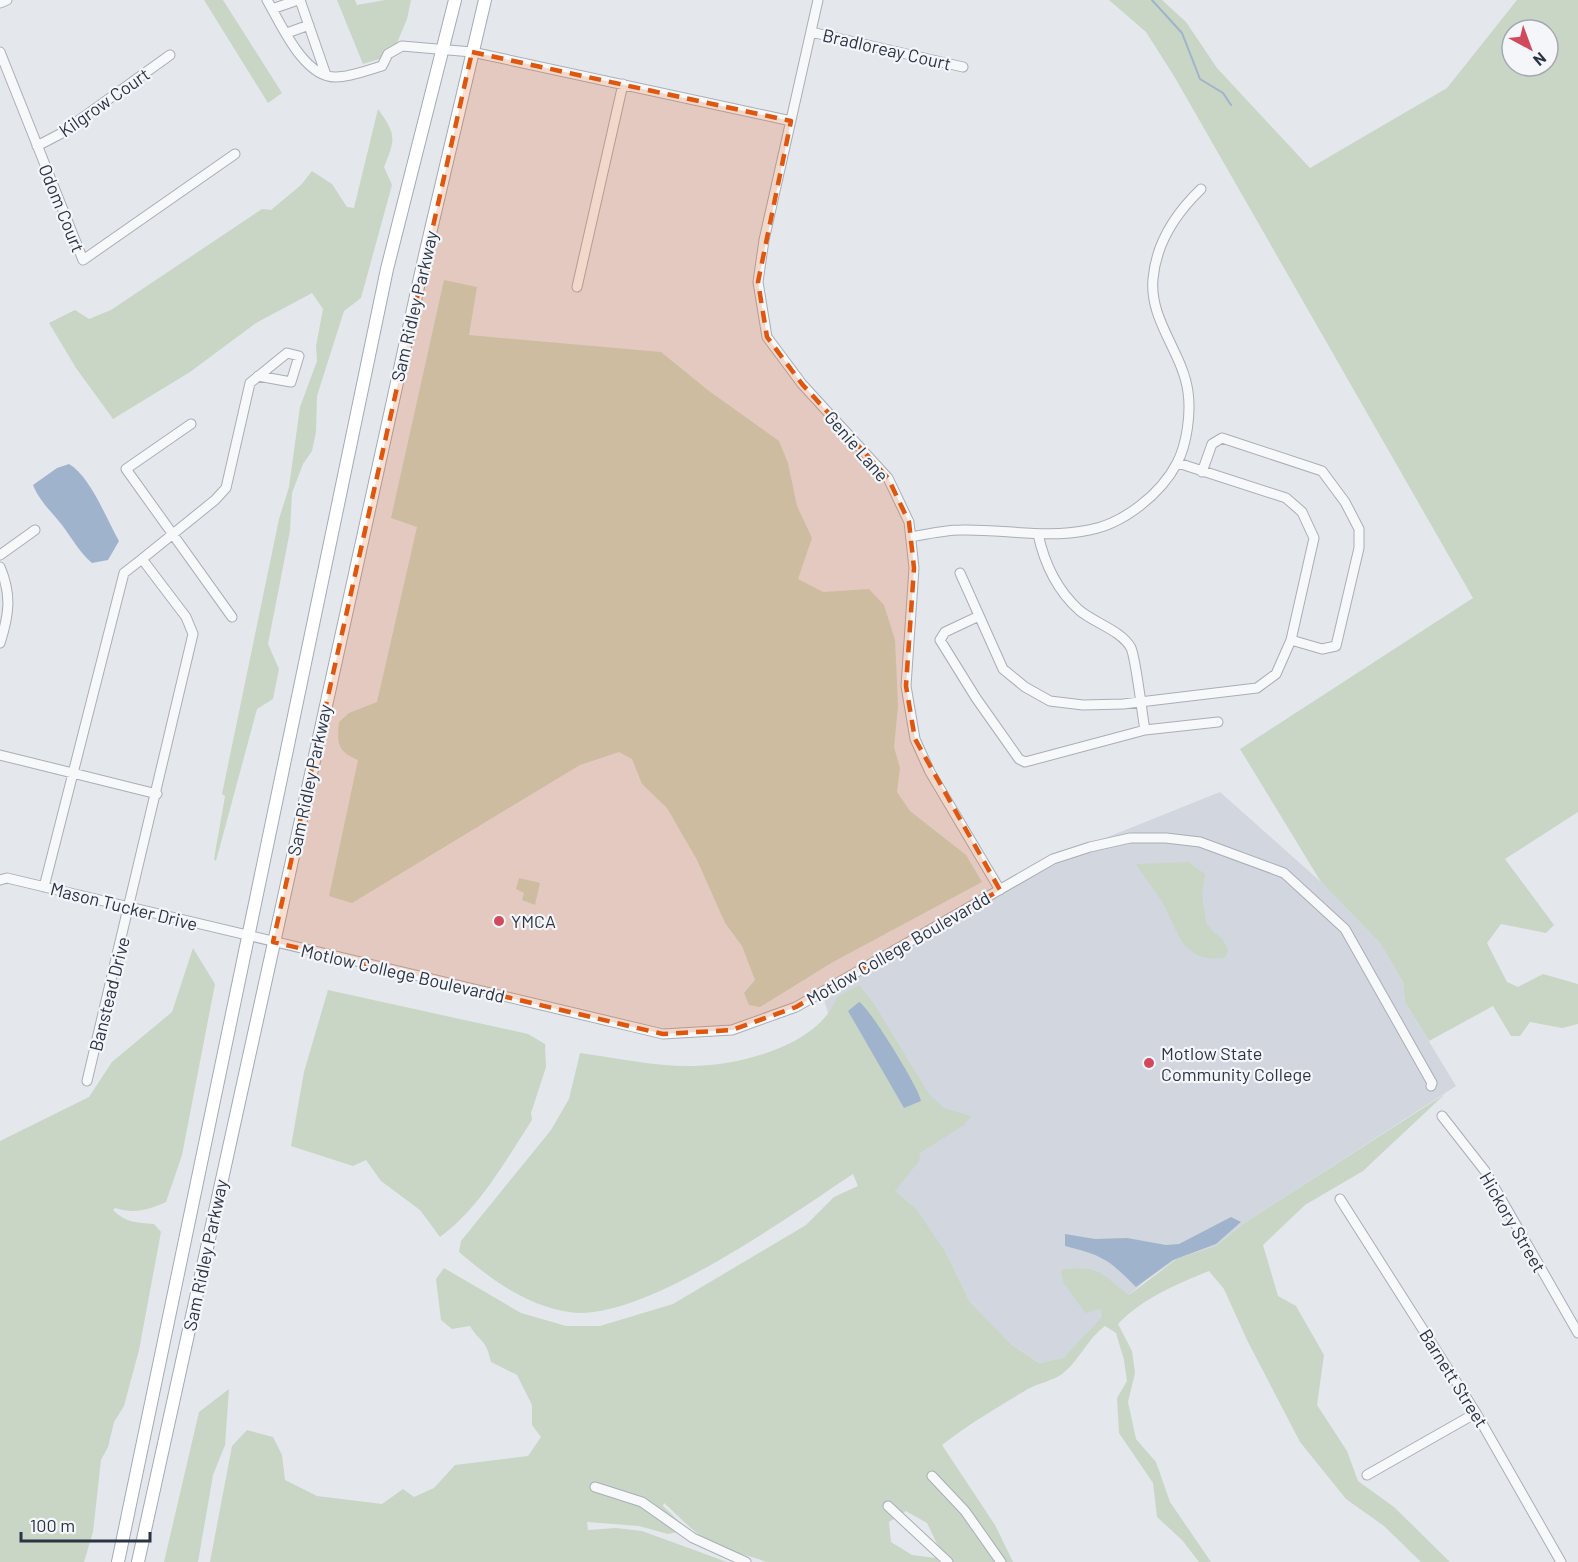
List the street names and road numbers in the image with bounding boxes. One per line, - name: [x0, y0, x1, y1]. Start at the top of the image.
- street label: Bradloreay Court: [820, 23, 954, 75]
- street label: Kilgrow Court: [54, 63, 154, 141]
- street label: Odom Court: [34, 161, 90, 255]
- street label: Sam Ridley Parkway: [386, 228, 442, 384]
- street label: Genie Lane: [820, 406, 894, 486]
- street label: Sam Ridley Parkway: [282, 702, 336, 858]
- street label: Mason Tucker Drive: [48, 877, 200, 935]
- street label: Motlow College Boulevardd: [802, 886, 994, 1010]
- street label: Banstead Drive: [84, 934, 134, 1054]
- street label: Motlow College Boulevardd: [299, 939, 507, 1007]
- street label: Hickory Street: [1475, 1168, 1551, 1276]
- street label: Sam Ridley Parkway: [178, 1177, 232, 1333]
- street label: Barnett Street: [1415, 1325, 1493, 1431]

